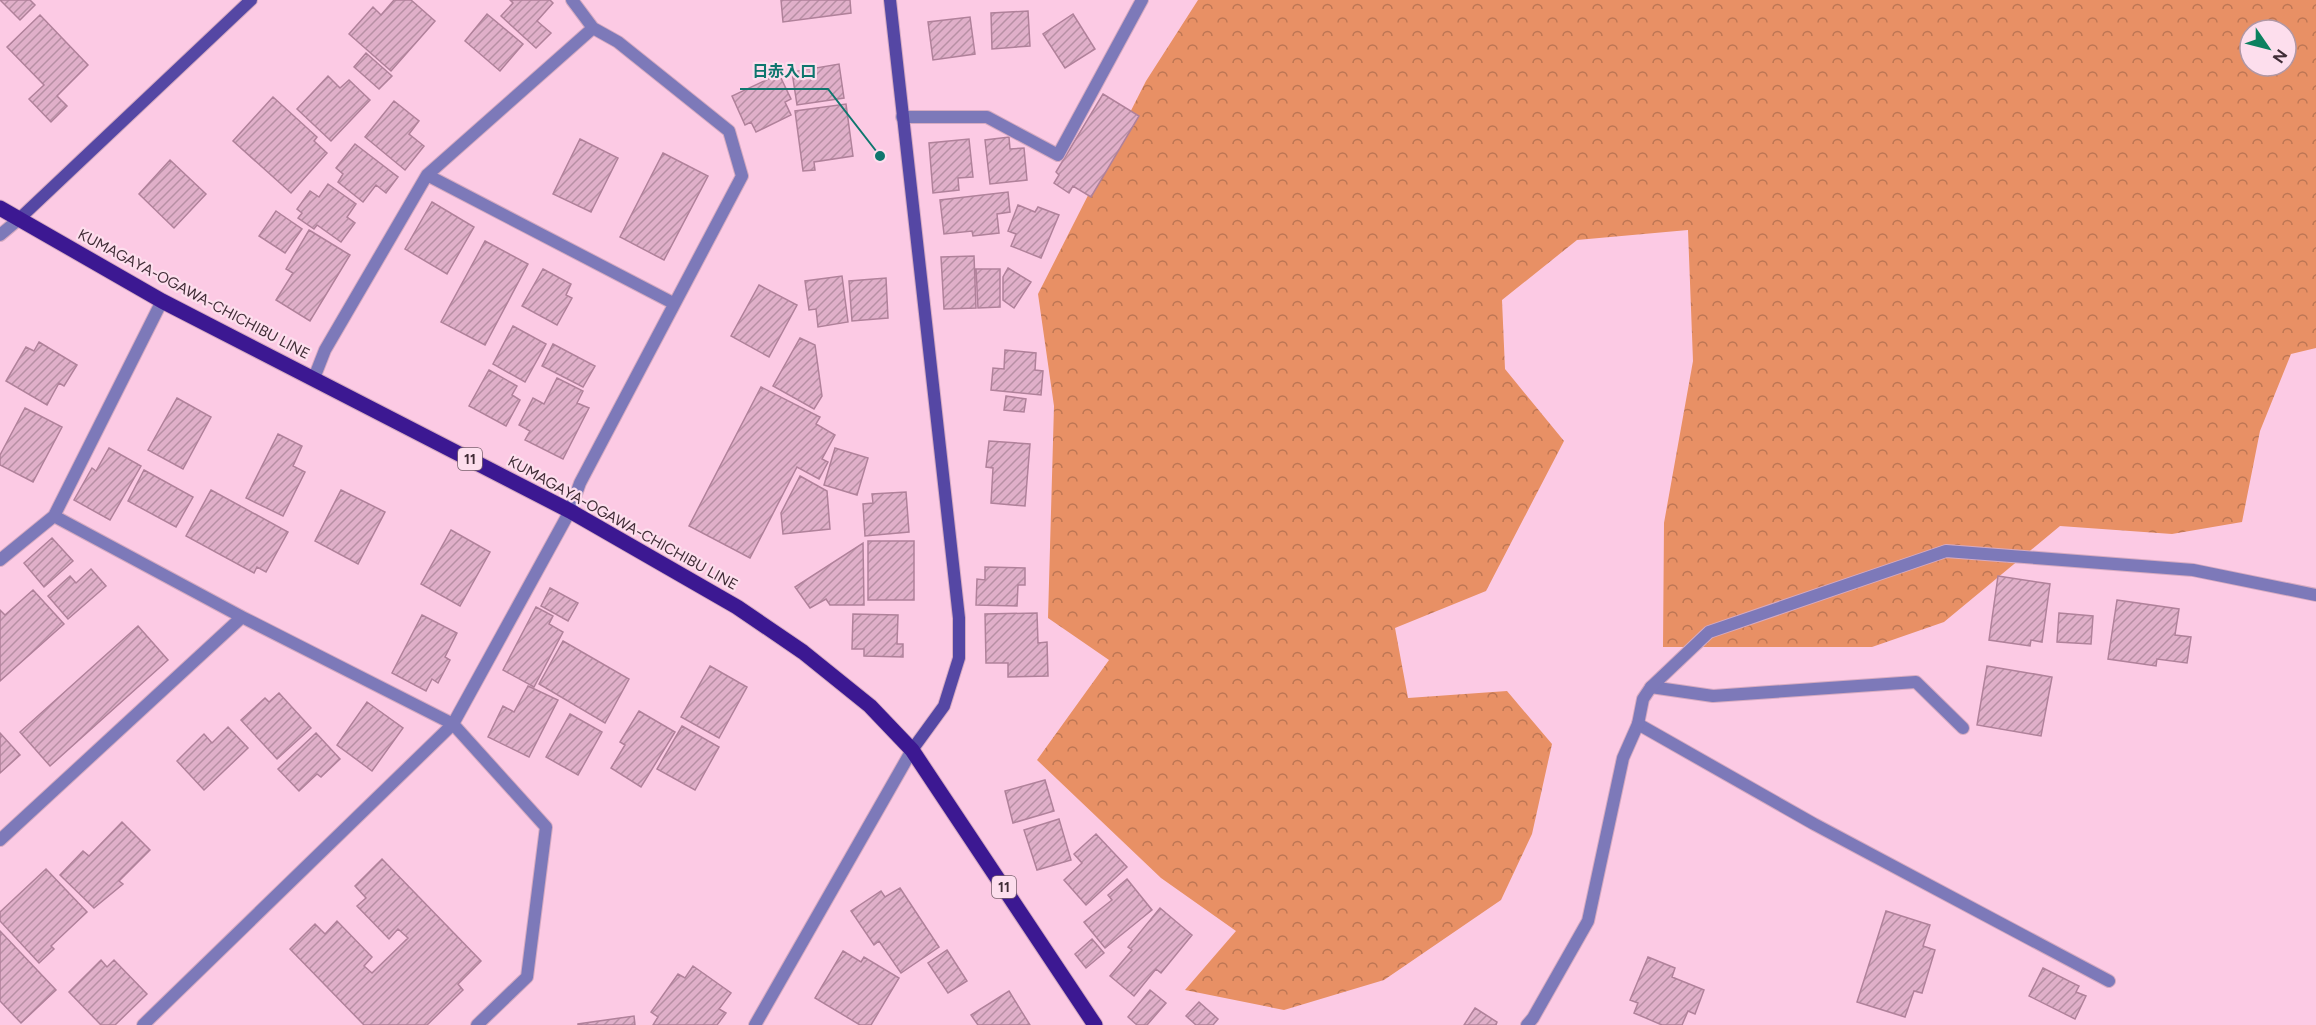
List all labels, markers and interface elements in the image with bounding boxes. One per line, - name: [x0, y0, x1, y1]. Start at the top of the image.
- north arrow: [2238, 18, 2298, 78]
- text: N: [2269, 46, 2291, 67]
- callout: 日赤入口: [740, 55, 828, 89]
- text: 日赤入口: [752, 62, 816, 81]
- street label: KUMAGAYA-OGAWA-CHICHIBU LINE: [75, 225, 313, 363]
- road number: 11: [458, 448, 482, 470]
- street label: KUMAGAYA-OGAWA-CHICHIBU LINE: [505, 452, 741, 594]
- road number: 11: [992, 876, 1016, 898]

